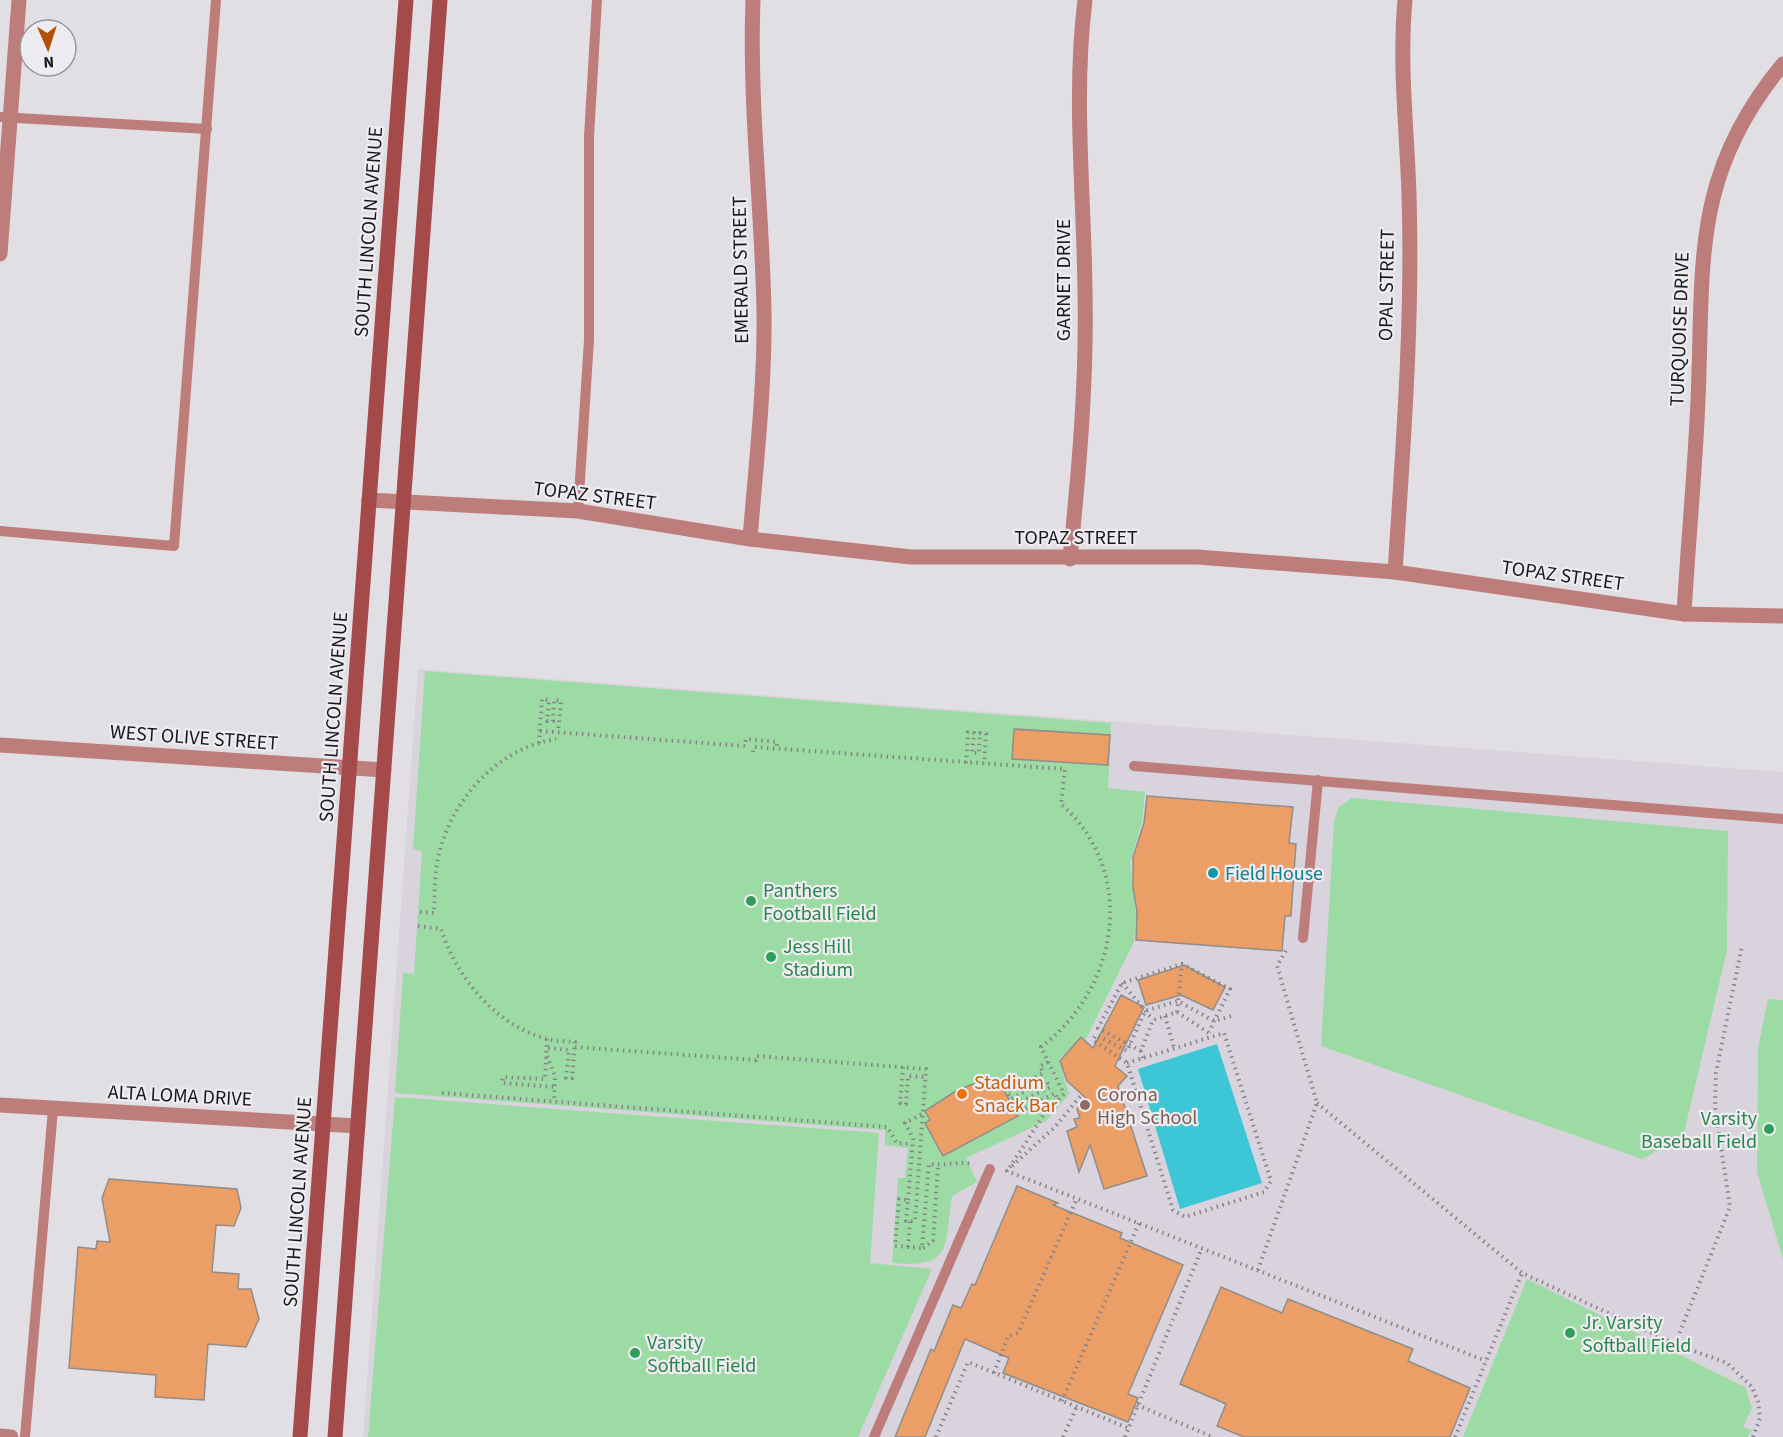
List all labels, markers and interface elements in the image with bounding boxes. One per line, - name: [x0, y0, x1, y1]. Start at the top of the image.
- north arrow: [18, 18, 78, 78]
- text: N: [43, 51, 55, 73]
- street label: SOUTH LINCOLN AVENUE: [348, 126, 390, 338]
- street label: EMERALD STREET: [726, 195, 756, 344]
- street label: GARNET DRIVE: [1050, 219, 1078, 341]
- street label: OPAL STREET: [1372, 228, 1402, 341]
- street label: TURQUOISE DRIVE: [1663, 251, 1697, 407]
- street label: TOPAZ STREET: [532, 475, 658, 517]
- street label: TOPAZ STREET: [1014, 524, 1138, 552]
- street label: TOPAZ STREET: [1500, 554, 1626, 598]
- street label: SOUTH LINCOLN AVENUE: [313, 611, 355, 823]
- street label: WEST OLIVE STREET: [109, 718, 279, 758]
- place label: Field House: [1225, 860, 1323, 888]
- marker: Field House: [1206, 866, 1220, 880]
- place label: Panthers Football Field: [763, 877, 877, 928]
- marker: Panthers Football Field: [744, 894, 758, 908]
- place label: Jess Hill Stadium: [783, 933, 853, 984]
- marker: Jess Hill Stadium: [764, 950, 778, 964]
- place label: Stadium Snack Bar: [974, 1069, 1058, 1120]
- street label: ALTA LOMA DRIVE: [107, 1078, 253, 1114]
- place label: Corona High School: [1097, 1081, 1197, 1132]
- marker: Stadium Snack Bar: [955, 1087, 969, 1101]
- street label: SOUTH LINCOLN AVENUE: [277, 1096, 319, 1308]
- marker: Corona High School: [1078, 1098, 1092, 1112]
- place label: Varsity Baseball Field: [1641, 1105, 1758, 1156]
- marker: Varsity Baseball Field: [1762, 1122, 1776, 1136]
- place label: Jr. Varsity Softball Field: [1582, 1309, 1691, 1360]
- marker: Jr. Varsity Softball Field: [1563, 1326, 1577, 1340]
- place label: Varsity Softball Field: [647, 1329, 756, 1380]
- marker: Varsity Softball Field: [628, 1346, 642, 1360]

